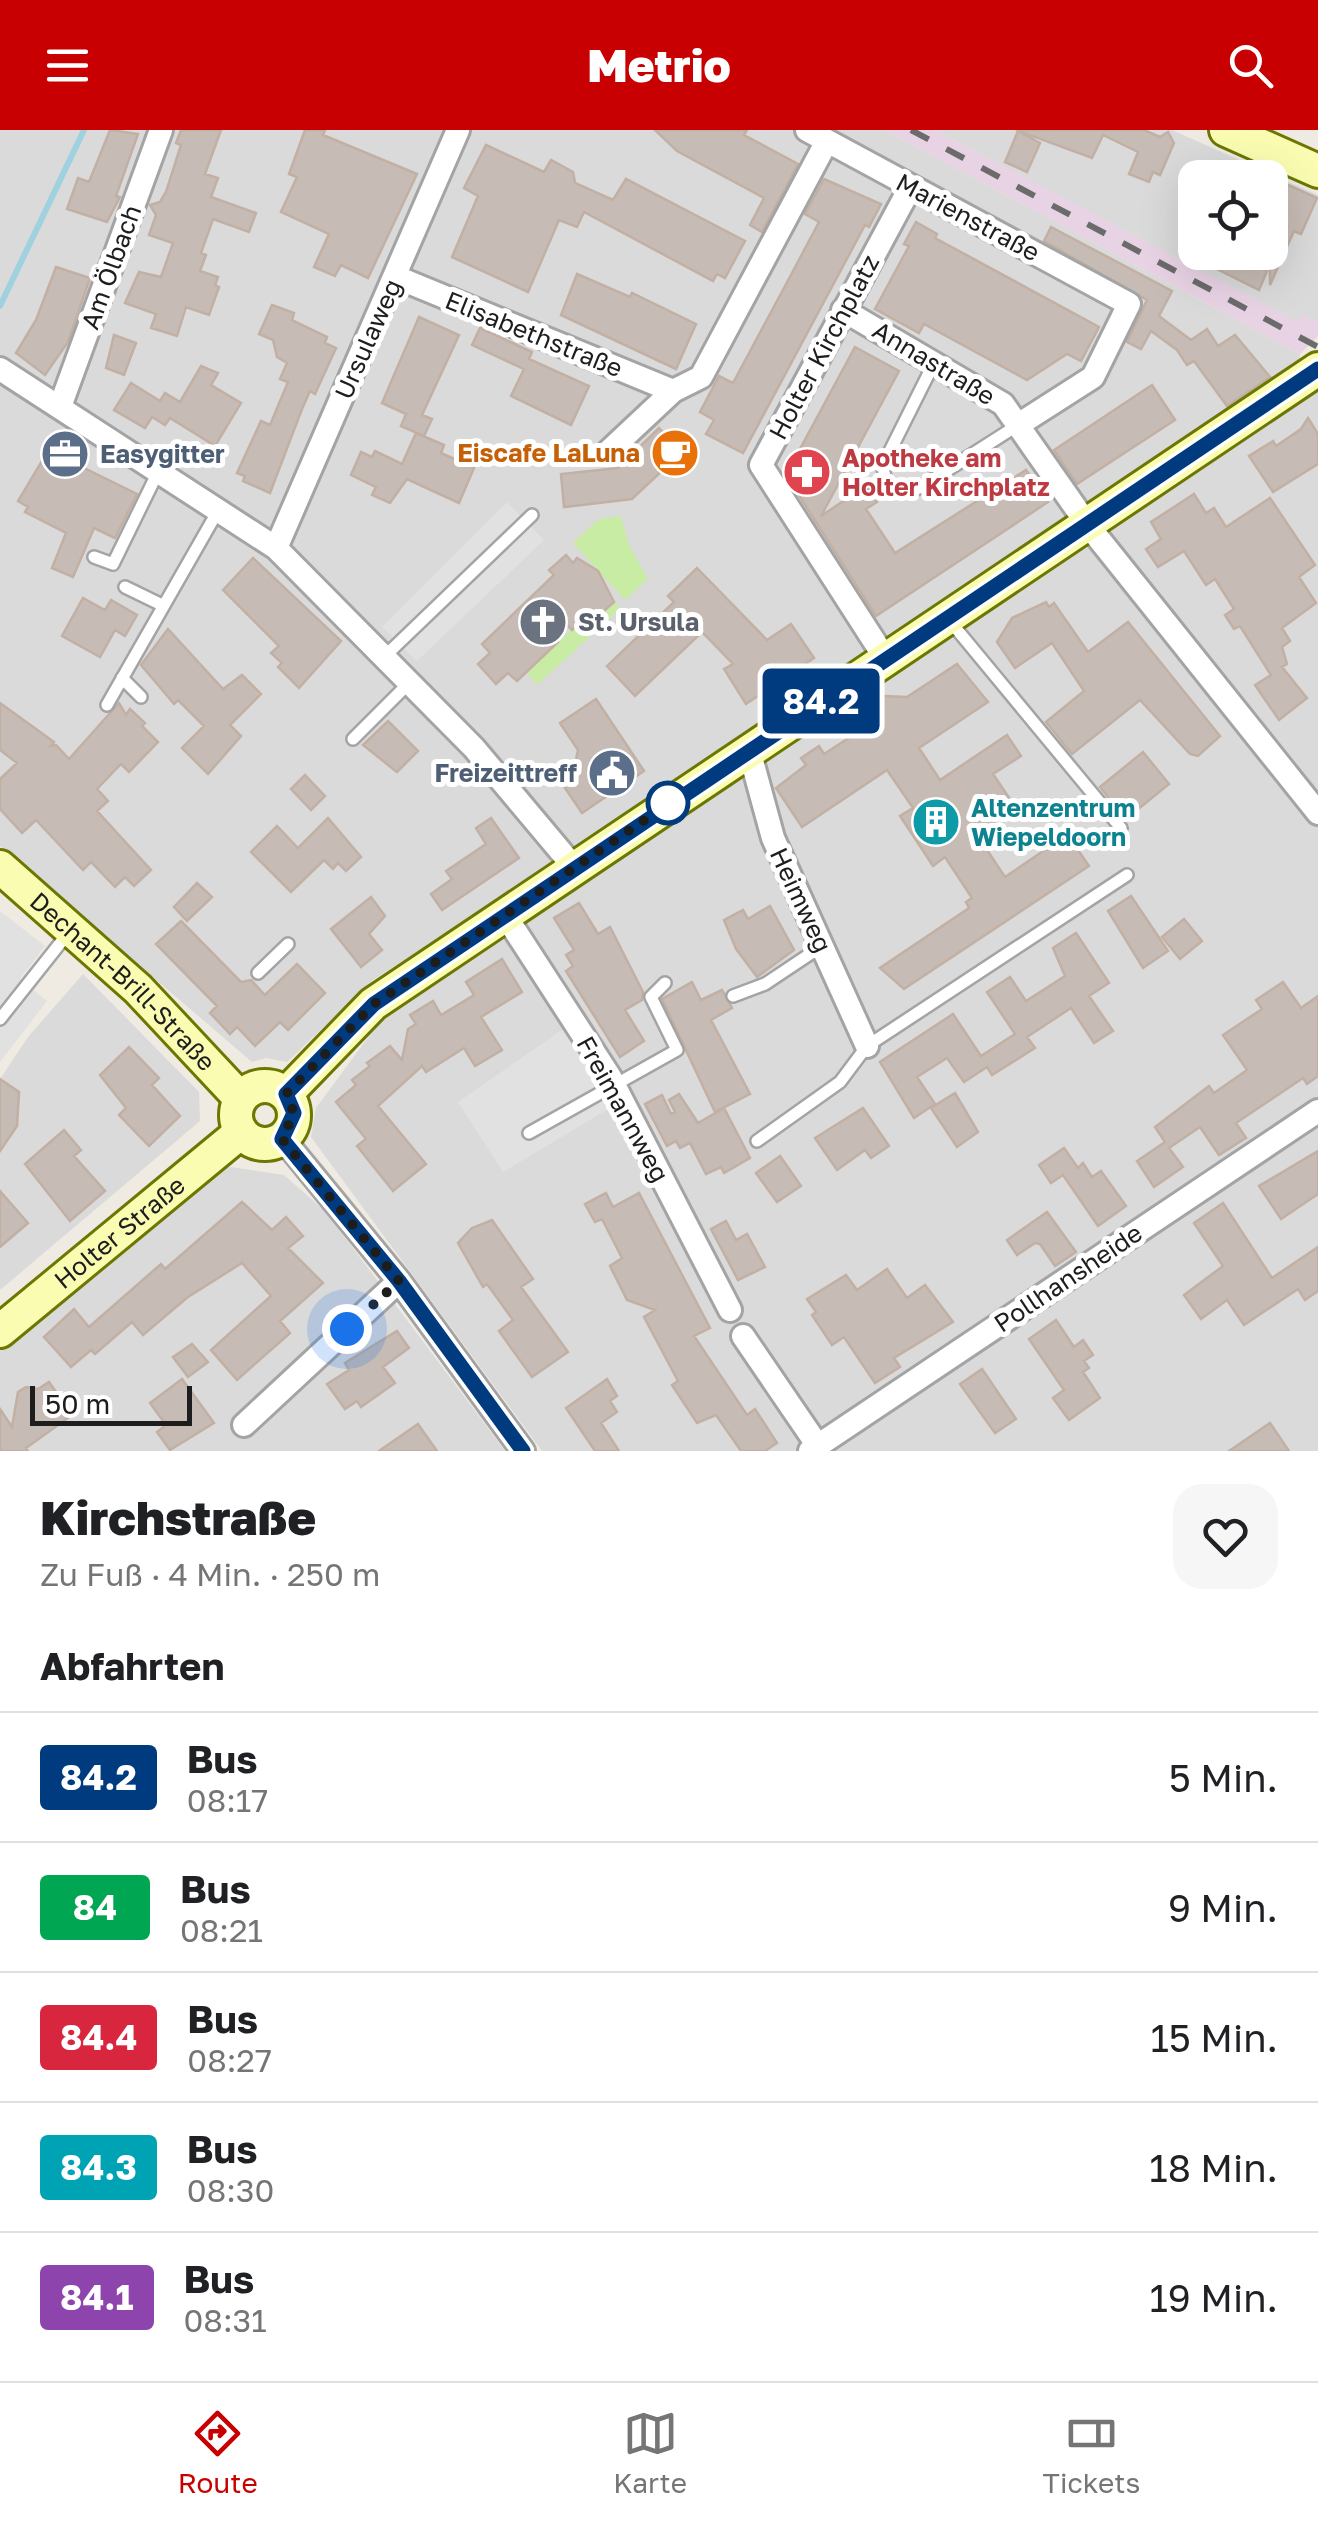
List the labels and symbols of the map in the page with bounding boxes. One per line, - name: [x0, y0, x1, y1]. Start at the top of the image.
- street label: Marienstraße: [891, 166, 1045, 267]
- street label: Am Ölbach: [74, 200, 147, 333]
- street label: Holter Kirchplatz: [762, 249, 885, 445]
- street label: Ursulaweg: [327, 274, 408, 404]
- street label: Elisabethstraße: [441, 284, 627, 383]
- street label: Annastraße: [867, 314, 1001, 411]
- cafe icon: Eiscafe LaLuna: [649, 427, 701, 479]
- office icon: Easygitter: [39, 428, 91, 480]
- place label: Eiscafe LaLuna: [457, 437, 640, 468]
- place label: Easygitter: [100, 438, 225, 469]
- place label: Apotheke am Holter Kirchplatz: [842, 442, 1050, 502]
- pharmacy icon: Apotheke am Holter Kirchplatz: [781, 446, 833, 498]
- church icon: St. Ursula: [517, 596, 569, 648]
- place label: St. Ursula: [578, 606, 699, 637]
- line badge: 84.2: [751, 668, 891, 734]
- public building icon: Freizeittreff: [586, 747, 638, 799]
- place label: Freizeittreff: [434, 757, 577, 788]
- unlabelled marker: [647, 782, 689, 824]
- place label: Altenzentrum Wiepeldoorn: [971, 792, 1135, 852]
- building icon: Altenzentrum Wiepeldoorn: [910, 796, 962, 848]
- street label: Heimweg: [764, 843, 839, 957]
- street label: Dechant-Brill-Straße: [24, 885, 222, 1077]
- street label: Freimannweg: [571, 1030, 676, 1187]
- street label: Holter Straße: [48, 1169, 191, 1295]
- street label: Pollhansheide: [988, 1217, 1148, 1338]
- your location: [322, 1304, 372, 1354]
- scale bar: [30, 1381, 192, 1426]

